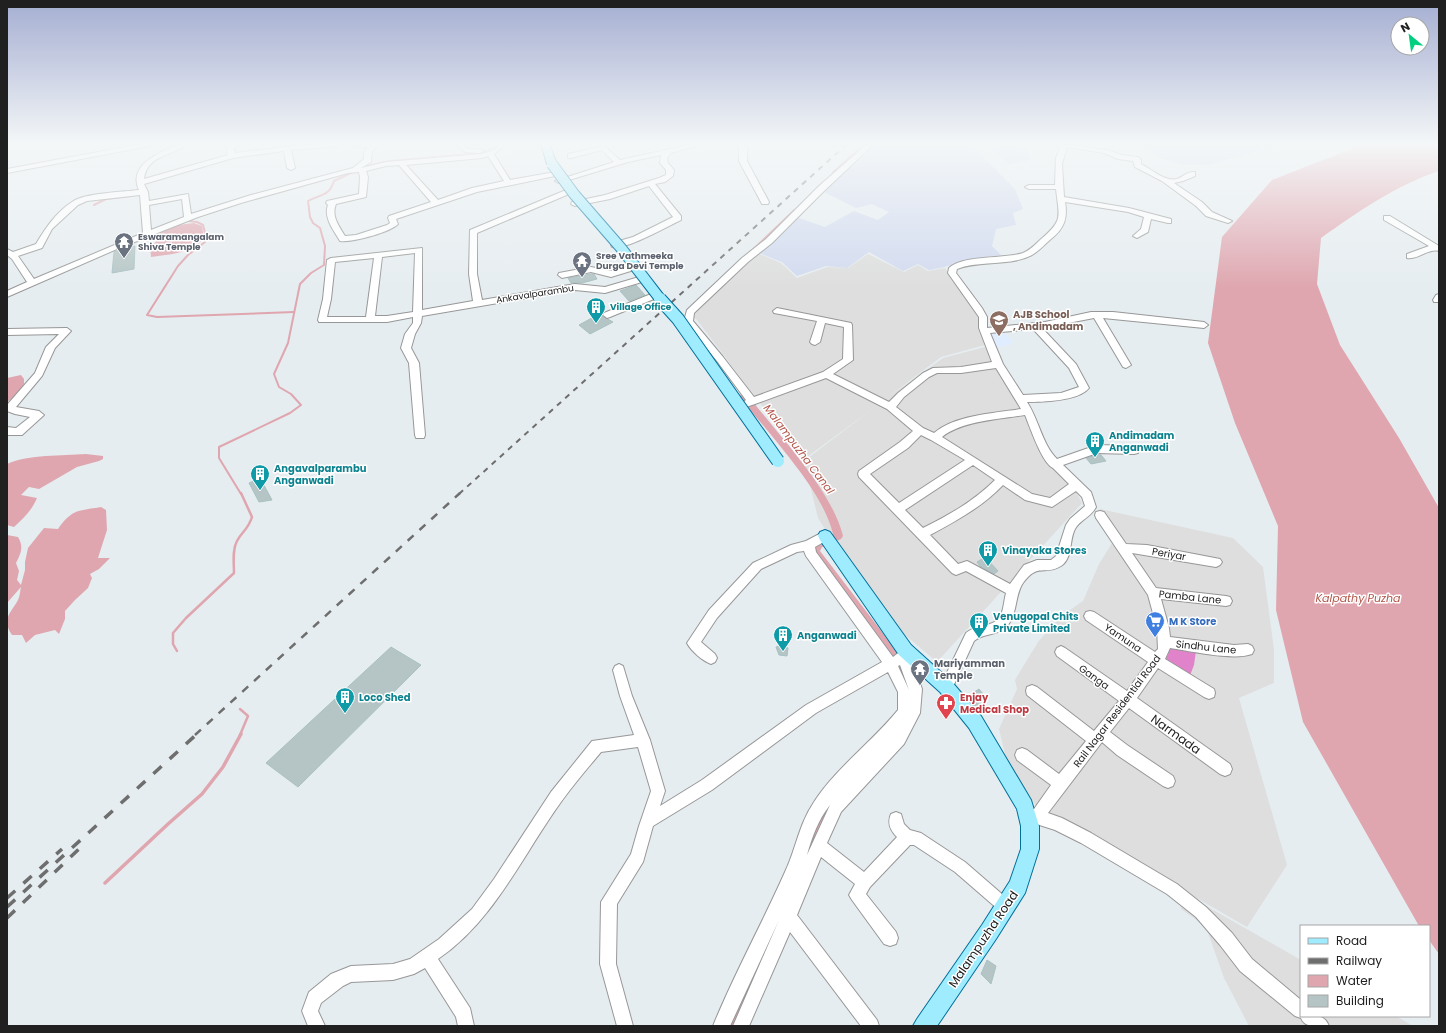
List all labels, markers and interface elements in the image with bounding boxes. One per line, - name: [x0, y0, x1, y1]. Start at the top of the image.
- north arrow: [1390, 16, 1430, 56]
- text: N: [1398, 18, 1413, 36]
- temple icon: Eswaramangalam Shiva Temple: [113, 231, 135, 259]
- place label: Eswaramangalam Shiva Temple: [138, 231, 224, 253]
- temple icon: Sree Vathmeeka Durga Devi Temple: [571, 250, 593, 278]
- place label: Sree Vathmeeka Durga Devi Temple: [596, 250, 684, 272]
- street label: Ankavalparambu: [495, 282, 575, 306]
- building icon: Village Office: [585, 296, 607, 324]
- place label: Village Office: [610, 301, 672, 313]
- place label: AJB School , Andimadam: [1013, 307, 1084, 334]
- school or university icon: AJB School , Andimadam: [988, 309, 1010, 337]
- water label: Malampuzha Canal: [760, 401, 838, 497]
- place label: Andimadam Anganwadi: [1109, 428, 1175, 455]
- building icon: Andimadam Anganwadi: [1084, 430, 1106, 458]
- place label: Angavalparambu Anganwadi: [274, 461, 367, 488]
- building icon: Angavalparambu Anganwadi: [249, 463, 271, 491]
- building icon: Vinayaka Stores: [977, 539, 999, 567]
- place label: Vinayaka Stores: [1002, 543, 1087, 558]
- street label: Periyar: [1151, 544, 1187, 564]
- street label: Pamba Lane: [1158, 586, 1222, 608]
- water label: Kalpathy Puzha: [1315, 590, 1401, 606]
- place label: Venugopal Chits Private Limited: [993, 609, 1079, 636]
- supermarket icon: M K Store: [1144, 610, 1166, 638]
- building icon: Venugopal Chits Private Limited: [968, 611, 990, 639]
- place label: M K Store: [1169, 614, 1216, 629]
- street label: Yamuna: [1101, 620, 1145, 656]
- building icon: Anganwadi: [772, 624, 794, 652]
- place label: Anganwadi: [797, 628, 857, 643]
- street label: Sindhu Lane: [1175, 636, 1237, 658]
- street label: Rail Nagar Residential Road: [1070, 652, 1164, 770]
- place label: Mariyamman Temple: [934, 656, 1005, 683]
- temple icon: Mariyamman Temple: [909, 658, 931, 686]
- street label: Ganga: [1076, 661, 1112, 693]
- building icon: Loco Shed: [334, 686, 356, 714]
- place label: Loco Shed: [359, 690, 411, 705]
- place label: Enjay Medical Shop: [960, 690, 1029, 717]
- pharmacy icon: Enjay Medical Shop: [935, 692, 957, 720]
- street label: Narmada: [1148, 710, 1204, 758]
- street label: Malampuzha Road: [944, 887, 1022, 991]
- legend: [1300, 925, 1430, 1017]
- text: Road: [1336, 932, 1367, 949]
- text: Railway: [1336, 952, 1382, 969]
- text: Water: [1336, 972, 1373, 989]
- text: Building: [1336, 992, 1384, 1009]

